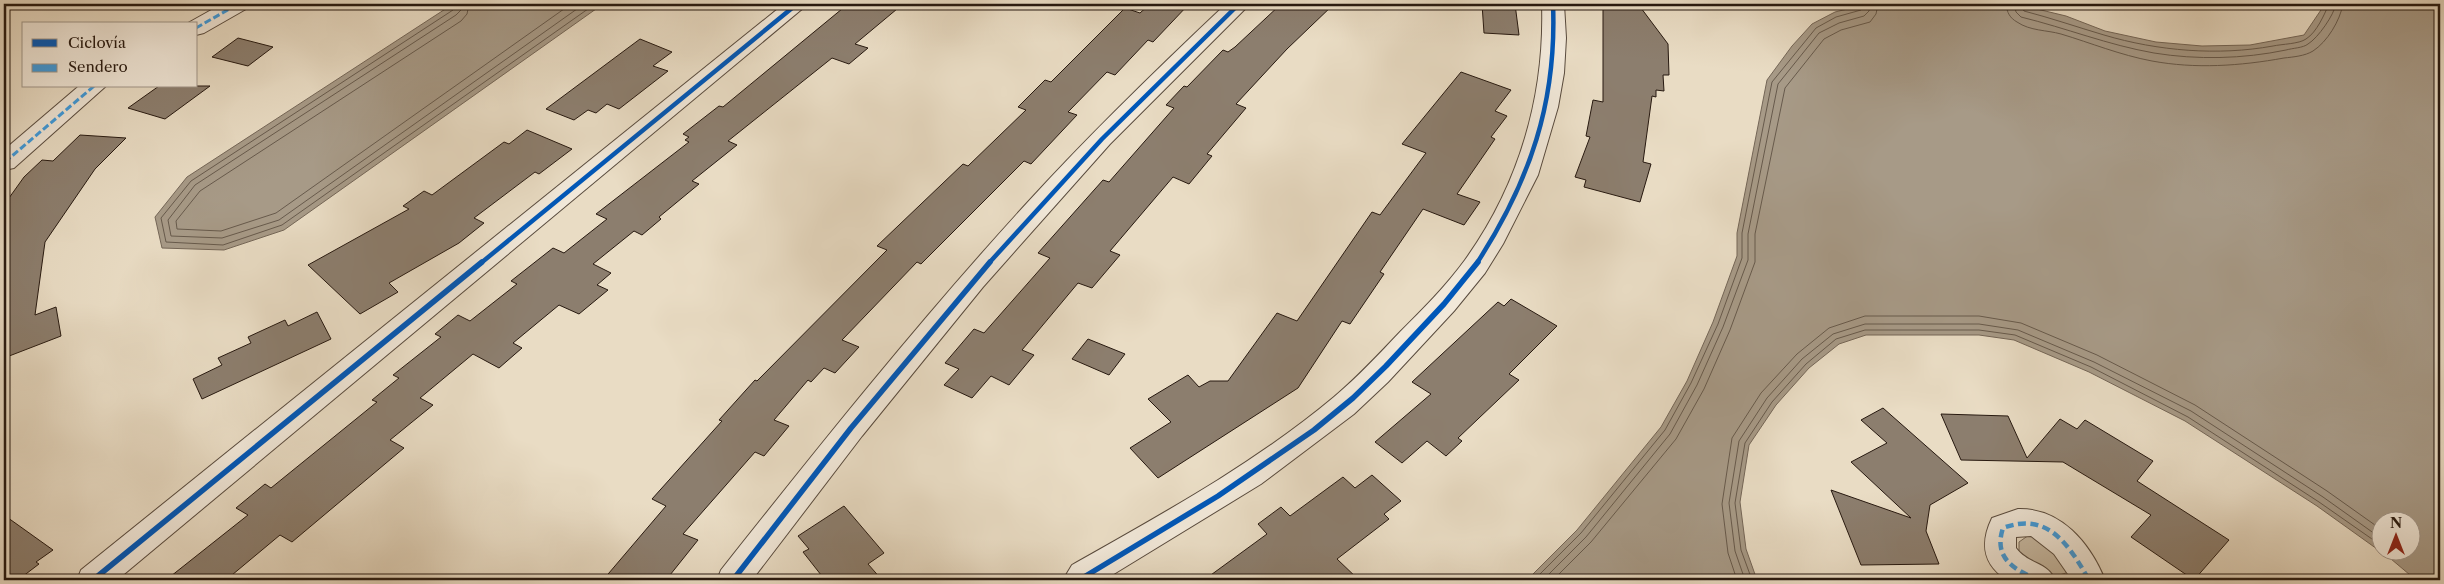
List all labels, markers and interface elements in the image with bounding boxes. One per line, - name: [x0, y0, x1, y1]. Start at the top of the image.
- legend: [22, 22, 198, 88]
- text: Ciclovía: [68, 33, 126, 52]
- text: Sendero: [68, 57, 128, 76]
- north arrow: [2372, 512, 2422, 562]
- text: N: [2390, 514, 2402, 532]

